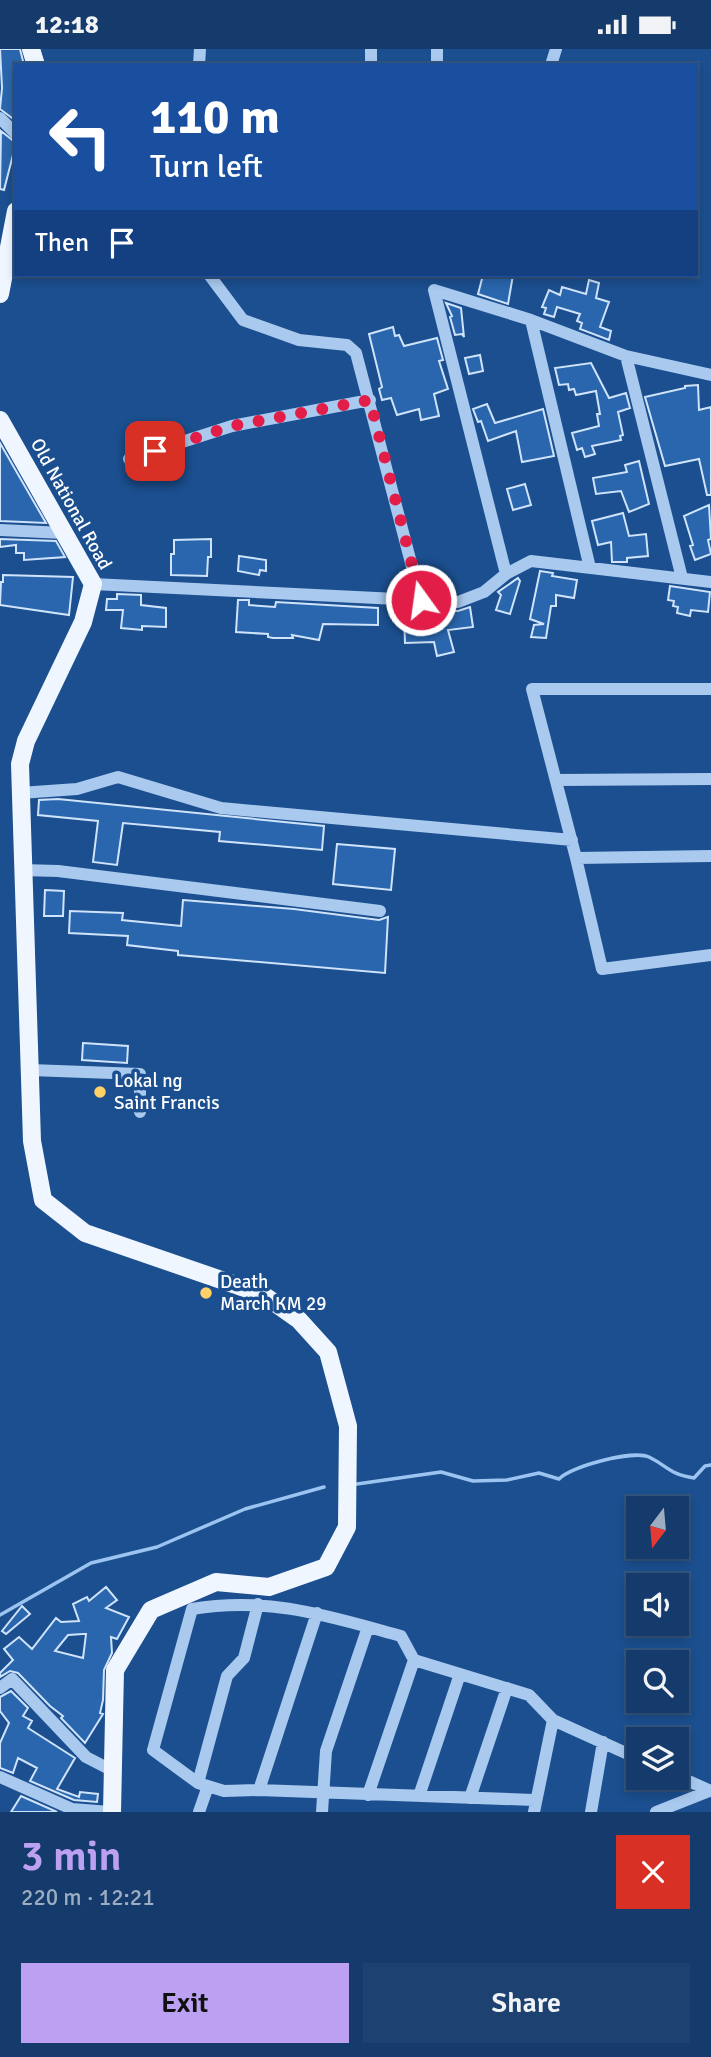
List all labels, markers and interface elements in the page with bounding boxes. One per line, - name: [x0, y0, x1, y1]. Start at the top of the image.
- text: 12:18: [35, 9, 99, 41]
- text: 110 m: [150, 87, 280, 147]
- icon: left: [35, 91, 126, 182]
- text: Turn left: [150, 147, 263, 186]
- icon: arrive: [103, 224, 141, 262]
- text: Then: [35, 227, 89, 259]
- pin: [125, 421, 185, 481]
- icon: arrive: [136, 432, 174, 470]
- street label: Old National Road: [25, 434, 117, 574]
- position arrow: [384, 563, 458, 637]
- place label: Lokal ng Saint Francis: [114, 1069, 220, 1115]
- marker: Lokal ng Saint Francis: [92, 1084, 108, 1100]
- place label: Death March KM 29: [220, 1270, 326, 1316]
- marker: Death March KM 29: [198, 1285, 214, 1301]
- north arrow: [626, 1496, 690, 1559]
- map controls: [626, 1496, 689, 1790]
- button: sound: [626, 1573, 689, 1636]
- button: search: [626, 1650, 689, 1713]
- button: layers: [626, 1727, 689, 1790]
- text: 3 min: [21, 1831, 122, 1882]
- button: close: [616, 1835, 690, 1909]
- text: 220 m · 12:21: [21, 1883, 155, 1912]
- button: Exit: [21, 1963, 349, 2043]
- button: Share: [363, 1963, 690, 2043]

